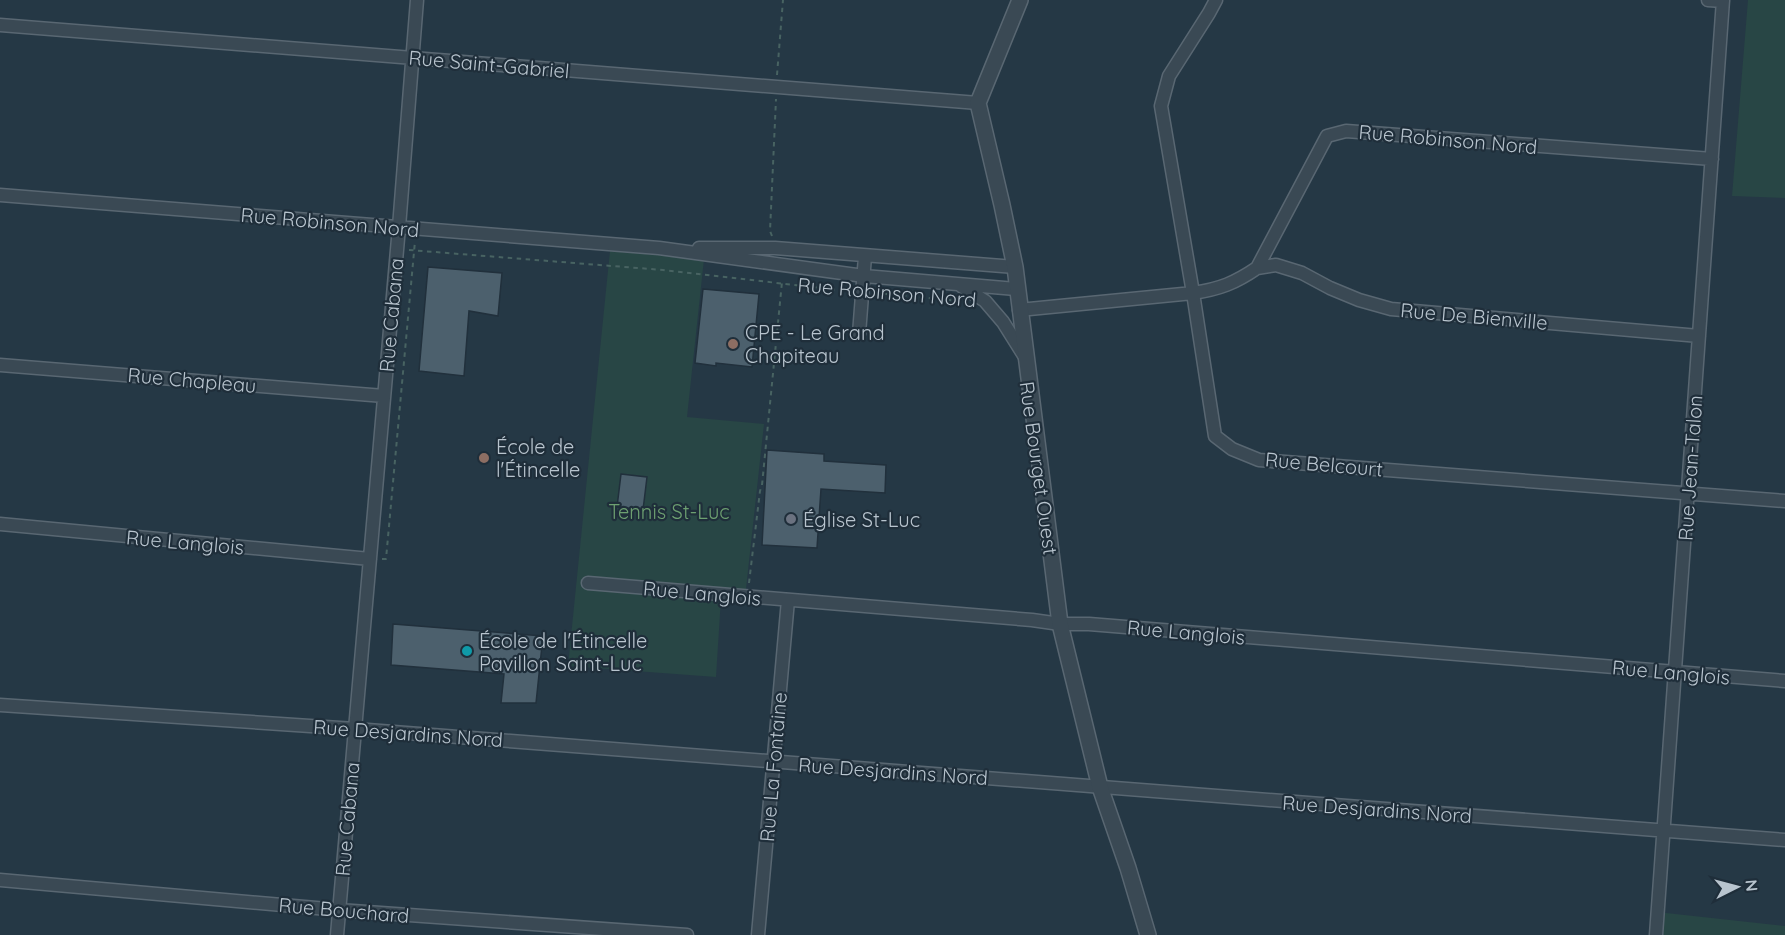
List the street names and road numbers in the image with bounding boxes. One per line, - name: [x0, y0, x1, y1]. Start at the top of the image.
- street label: Rue Saint-Gabriel: [408, 45, 570, 83]
- street label: Rue Robinson Nord: [1358, 119, 1538, 159]
- street label: Rue Robinson Nord: [240, 202, 420, 242]
- street label: Rue Cabana: [374, 257, 408, 373]
- street label: Rue Robinson Nord: [797, 272, 977, 312]
- street label: Rue De Bienville: [1399, 297, 1549, 335]
- street label: Rue Chapleau: [127, 362, 257, 398]
- street label: Rue Bourget Ouest: [1014, 380, 1064, 557]
- street label: Rue Jean-Talon: [1672, 394, 1708, 542]
- street label: Rue Belcourt: [1264, 446, 1384, 482]
- street label: Rue Langlois: [125, 524, 245, 560]
- street label: Rue Langlois: [642, 575, 762, 611]
- street label: Rue Langlois: [1126, 614, 1246, 650]
- street label: Rue Langlois: [1611, 654, 1731, 690]
- street label: Rue La Fontaine: [754, 691, 792, 843]
- street label: Rue Desjardins Nord: [312, 714, 504, 752]
- street label: Rue Desjardins Nord: [797, 752, 989, 790]
- street label: Rue Cabana: [330, 761, 364, 877]
- street label: Rue Desjardins Nord: [1281, 790, 1473, 828]
- street label: Rue Bouchard: [278, 892, 410, 928]

